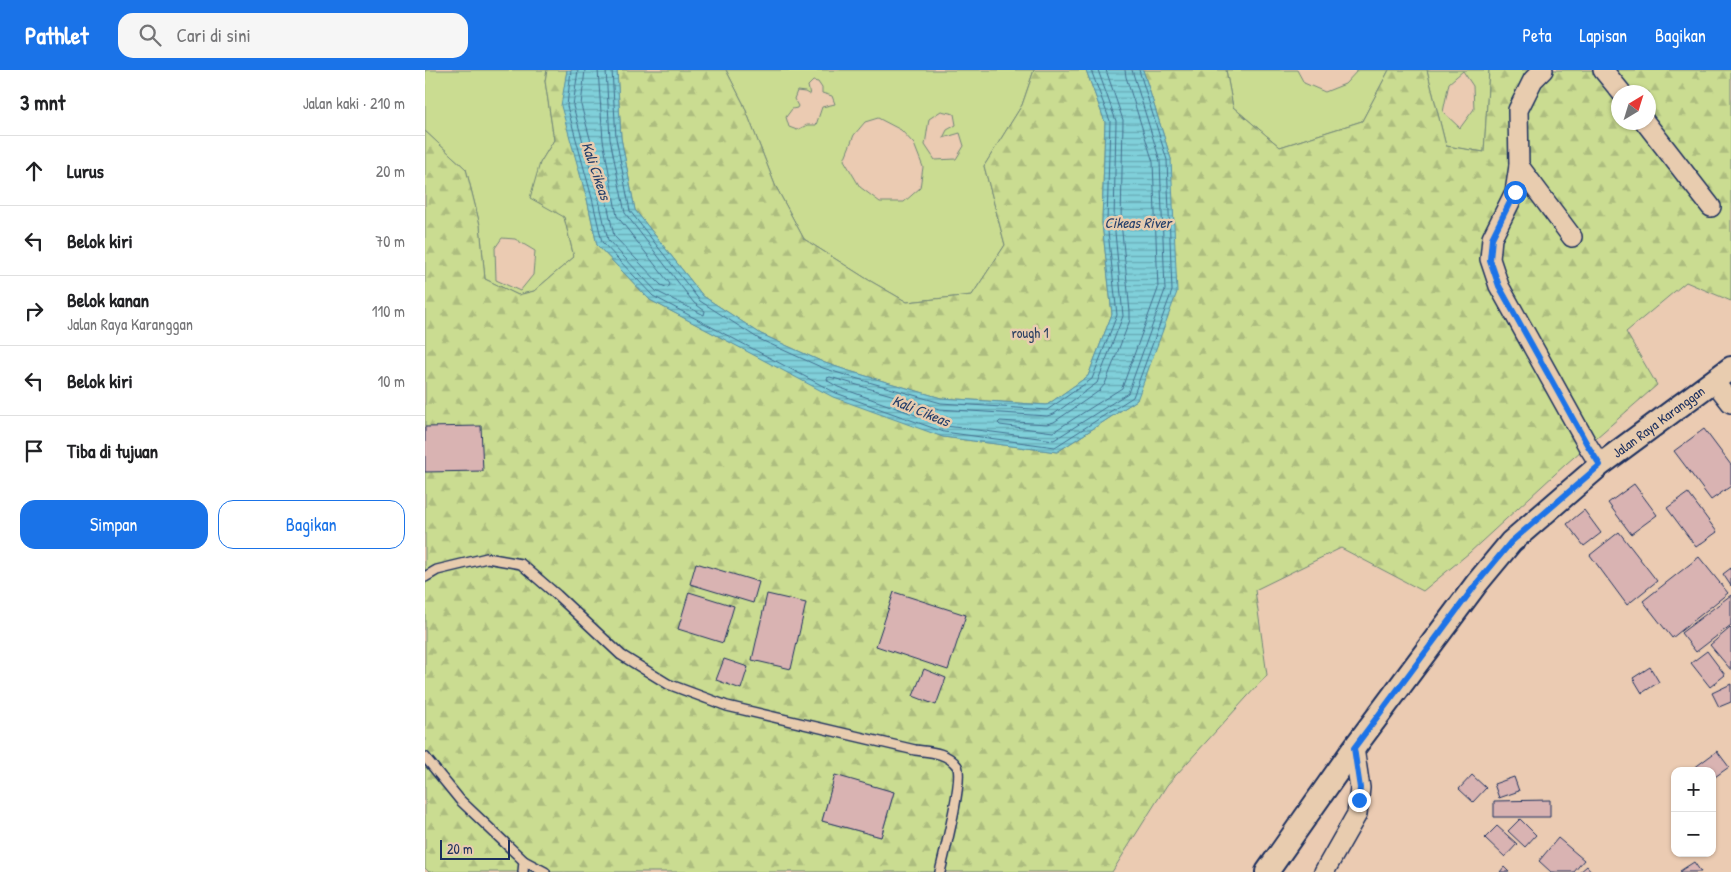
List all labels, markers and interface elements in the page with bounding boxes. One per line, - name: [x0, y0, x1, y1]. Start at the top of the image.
- search box: [118, 13, 468, 58]
- text: Pathlet: [25, 19, 88, 51]
- icon: search: [136, 21, 164, 49]
- text: Cari di sini: [176, 22, 251, 48]
- text: Peta: [1522, 23, 1551, 48]
- text: Lapisan: [1579, 23, 1627, 48]
- text: Bagikan: [1655, 23, 1706, 48]
- north arrow: [1611, 85, 1656, 130]
- text: 3 mnt: [20, 88, 65, 117]
- text: Jalan kaki · 210 m: [303, 92, 405, 114]
- water label: Kali Cikeas: [577, 139, 617, 204]
- icon: ahead: [20, 157, 48, 185]
- text: Lurus: [67, 158, 104, 184]
- text: 20 m: [376, 160, 405, 182]
- route start: [1504, 181, 1527, 204]
- water label: Cikeas River: [1105, 212, 1174, 233]
- icon: left: [20, 227, 48, 255]
- text: Belok kiri: [67, 228, 133, 254]
- text: 70 m: [375, 230, 405, 252]
- text: Belok kanan: [67, 287, 149, 313]
- icon: right: [20, 297, 48, 325]
- text: 110 m: [372, 300, 405, 322]
- text: Jalan Raya Karanggan: [67, 313, 193, 335]
- park label: rough 1: [1011, 323, 1049, 343]
- icon: left: [20, 367, 48, 395]
- text: Belok kiri: [67, 368, 133, 394]
- text: 10 m: [377, 370, 405, 392]
- street label: Jalan Raya Karanggan: [1608, 381, 1708, 462]
- water label: Kali Cikeas: [889, 390, 954, 432]
- icon: arrive: [20, 437, 48, 465]
- text: Tiba di tujuan: [67, 438, 158, 464]
- button: Simpan: [20, 500, 208, 549]
- button: Bagikan: [218, 500, 405, 549]
- map controls: [1671, 767, 1716, 857]
- button: +: [1671, 767, 1716, 812]
- route end: [1348, 789, 1371, 812]
- button: −: [1671, 812, 1716, 857]
- scale bar: [440, 837, 510, 860]
- text: 20 m: [447, 839, 473, 858]

